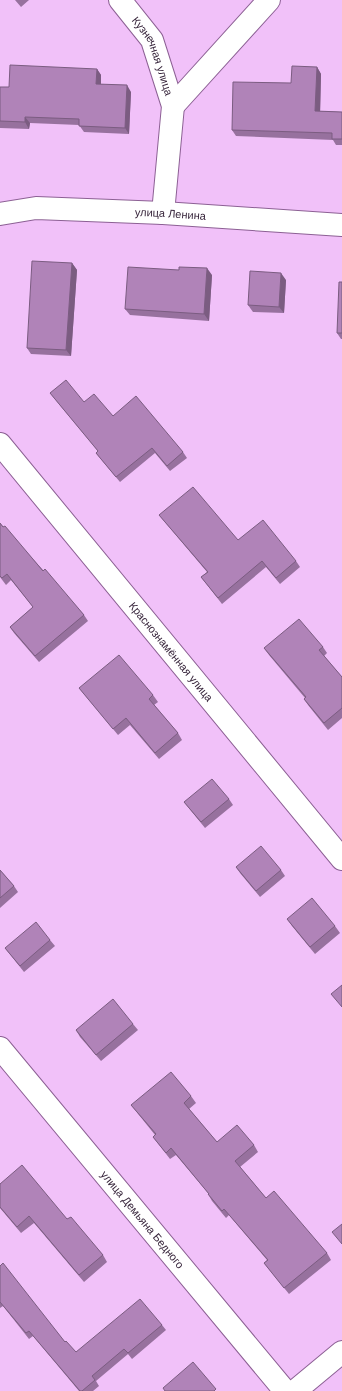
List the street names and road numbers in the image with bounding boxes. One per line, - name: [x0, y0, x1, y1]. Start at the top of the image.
- street label: Кузнечная улица: [130, 14, 176, 98]
- street label: улица Ленина: [135, 206, 207, 222]
- street label: Краснознамённая улица: [127, 600, 216, 704]
- street label: улица Демьяна Бедного: [99, 1168, 186, 1271]

